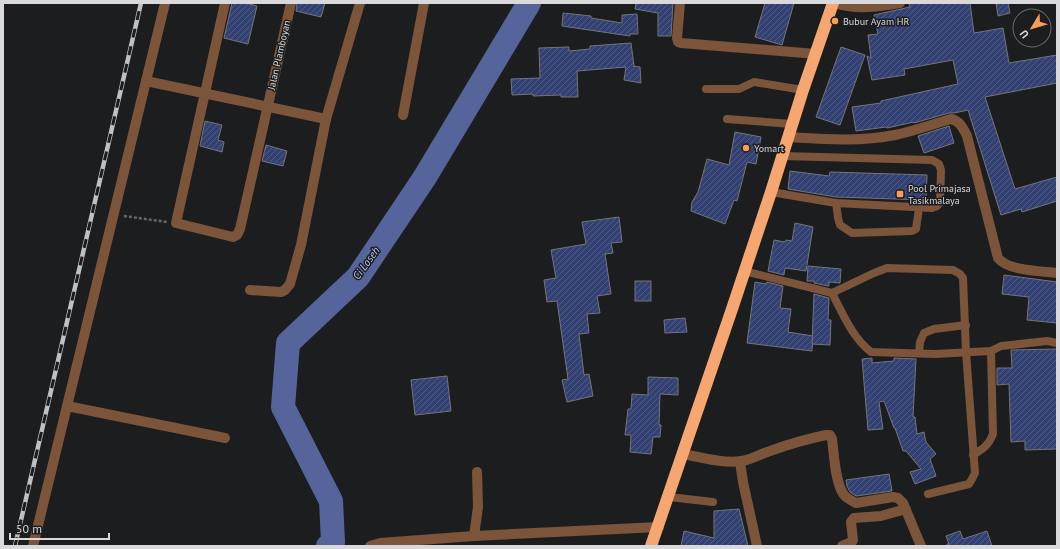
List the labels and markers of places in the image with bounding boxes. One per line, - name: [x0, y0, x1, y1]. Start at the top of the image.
- place label: Bubur Ayam HR: [843, 15, 909, 28]
- marker: Bubur Ayam HR: [830, 16, 840, 26]
- place label: Yomart: [754, 142, 785, 155]
- marker: Yomart: [741, 143, 751, 153]
- place label: Pool Primajasa Tasikmalaya: [908, 182, 971, 207]
- marker: Pool Primajasa Tasikmalaya: [895, 189, 905, 199]

